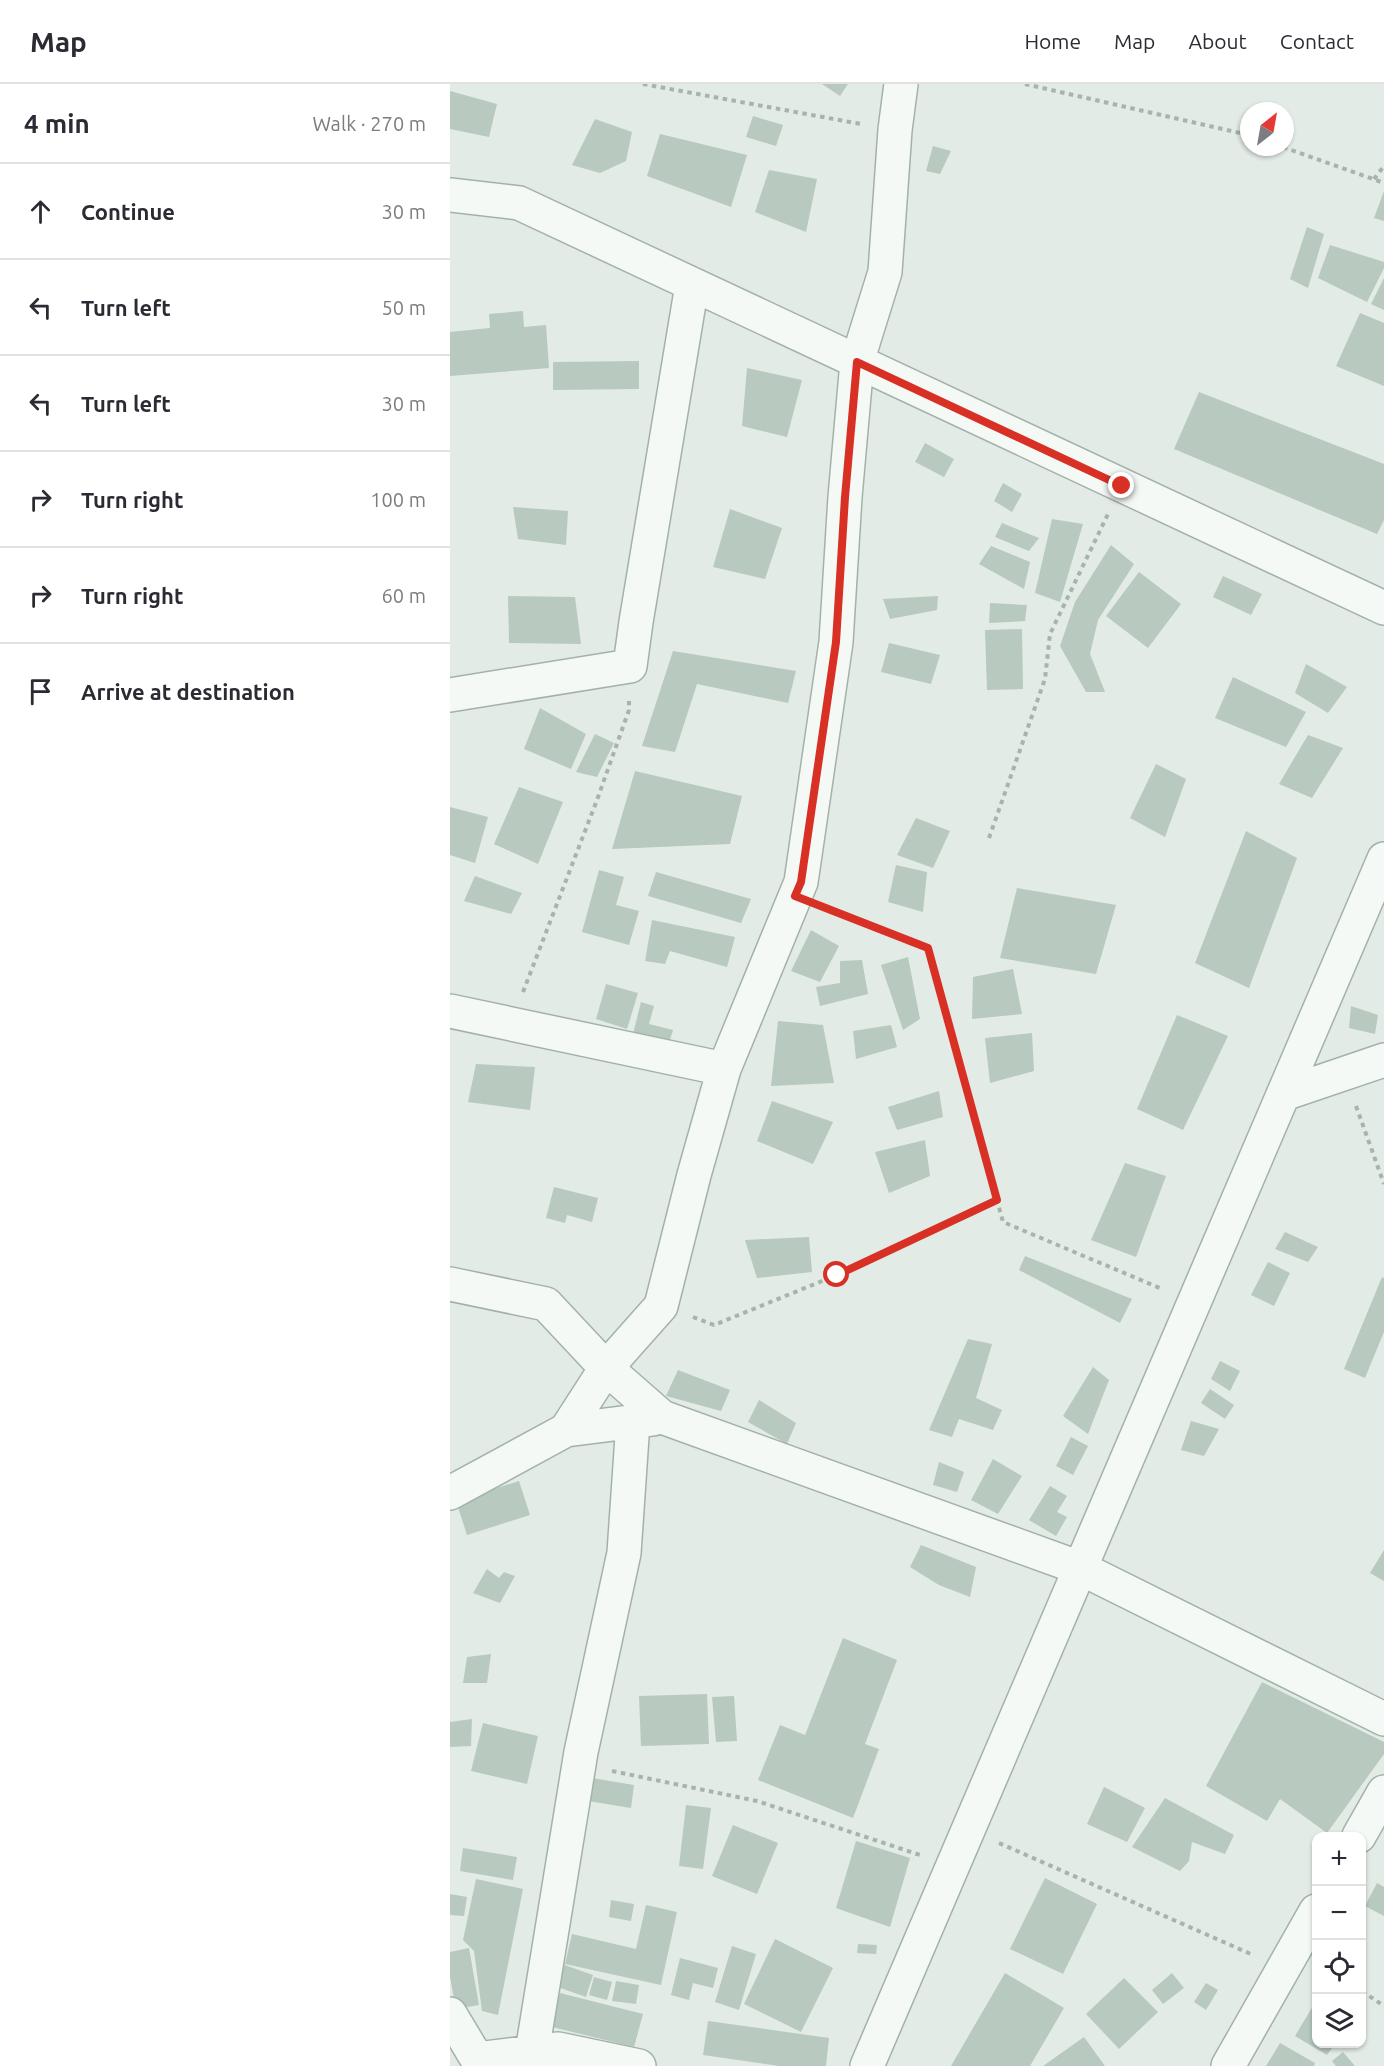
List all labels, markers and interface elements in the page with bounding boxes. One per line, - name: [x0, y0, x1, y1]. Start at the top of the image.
- text: Map: [30, 26, 87, 57]
- text: Home: [1024, 29, 1081, 53]
- text: Map: [1114, 29, 1155, 53]
- text: About: [1188, 29, 1247, 53]
- text: Contact: [1280, 29, 1354, 53]
- north arrow: [1240, 102, 1294, 156]
- text: 4 min: [24, 109, 90, 138]
- text: Walk · 270 m: [313, 112, 426, 135]
- icon: ahead: [24, 195, 57, 228]
- text: Continue: [81, 199, 175, 224]
- text: 30 m: [382, 200, 426, 223]
- icon: left: [24, 291, 57, 324]
- text: Turn left: [81, 295, 171, 320]
- text: 50 m: [382, 296, 426, 319]
- icon: left: [24, 387, 57, 420]
- text: Turn left: [81, 391, 171, 416]
- text: 30 m: [382, 392, 426, 415]
- route end: [1108, 472, 1134, 498]
- icon: right: [24, 483, 57, 516]
- text: Turn right: [81, 487, 183, 512]
- text: 100 m: [370, 488, 426, 511]
- icon: right: [24, 579, 57, 612]
- text: Turn right: [81, 583, 183, 608]
- text: 60 m: [382, 584, 426, 607]
- icon: arrive: [24, 675, 57, 708]
- text: Arrive at destination: [81, 679, 295, 704]
- route start: [823, 1261, 849, 1287]
- map controls: [1312, 1832, 1366, 2048]
- button: +: [1312, 1832, 1366, 1886]
- button: −: [1312, 1886, 1366, 1940]
- button: locate: [1312, 1940, 1366, 1994]
- button: layers: [1312, 1994, 1366, 2048]

